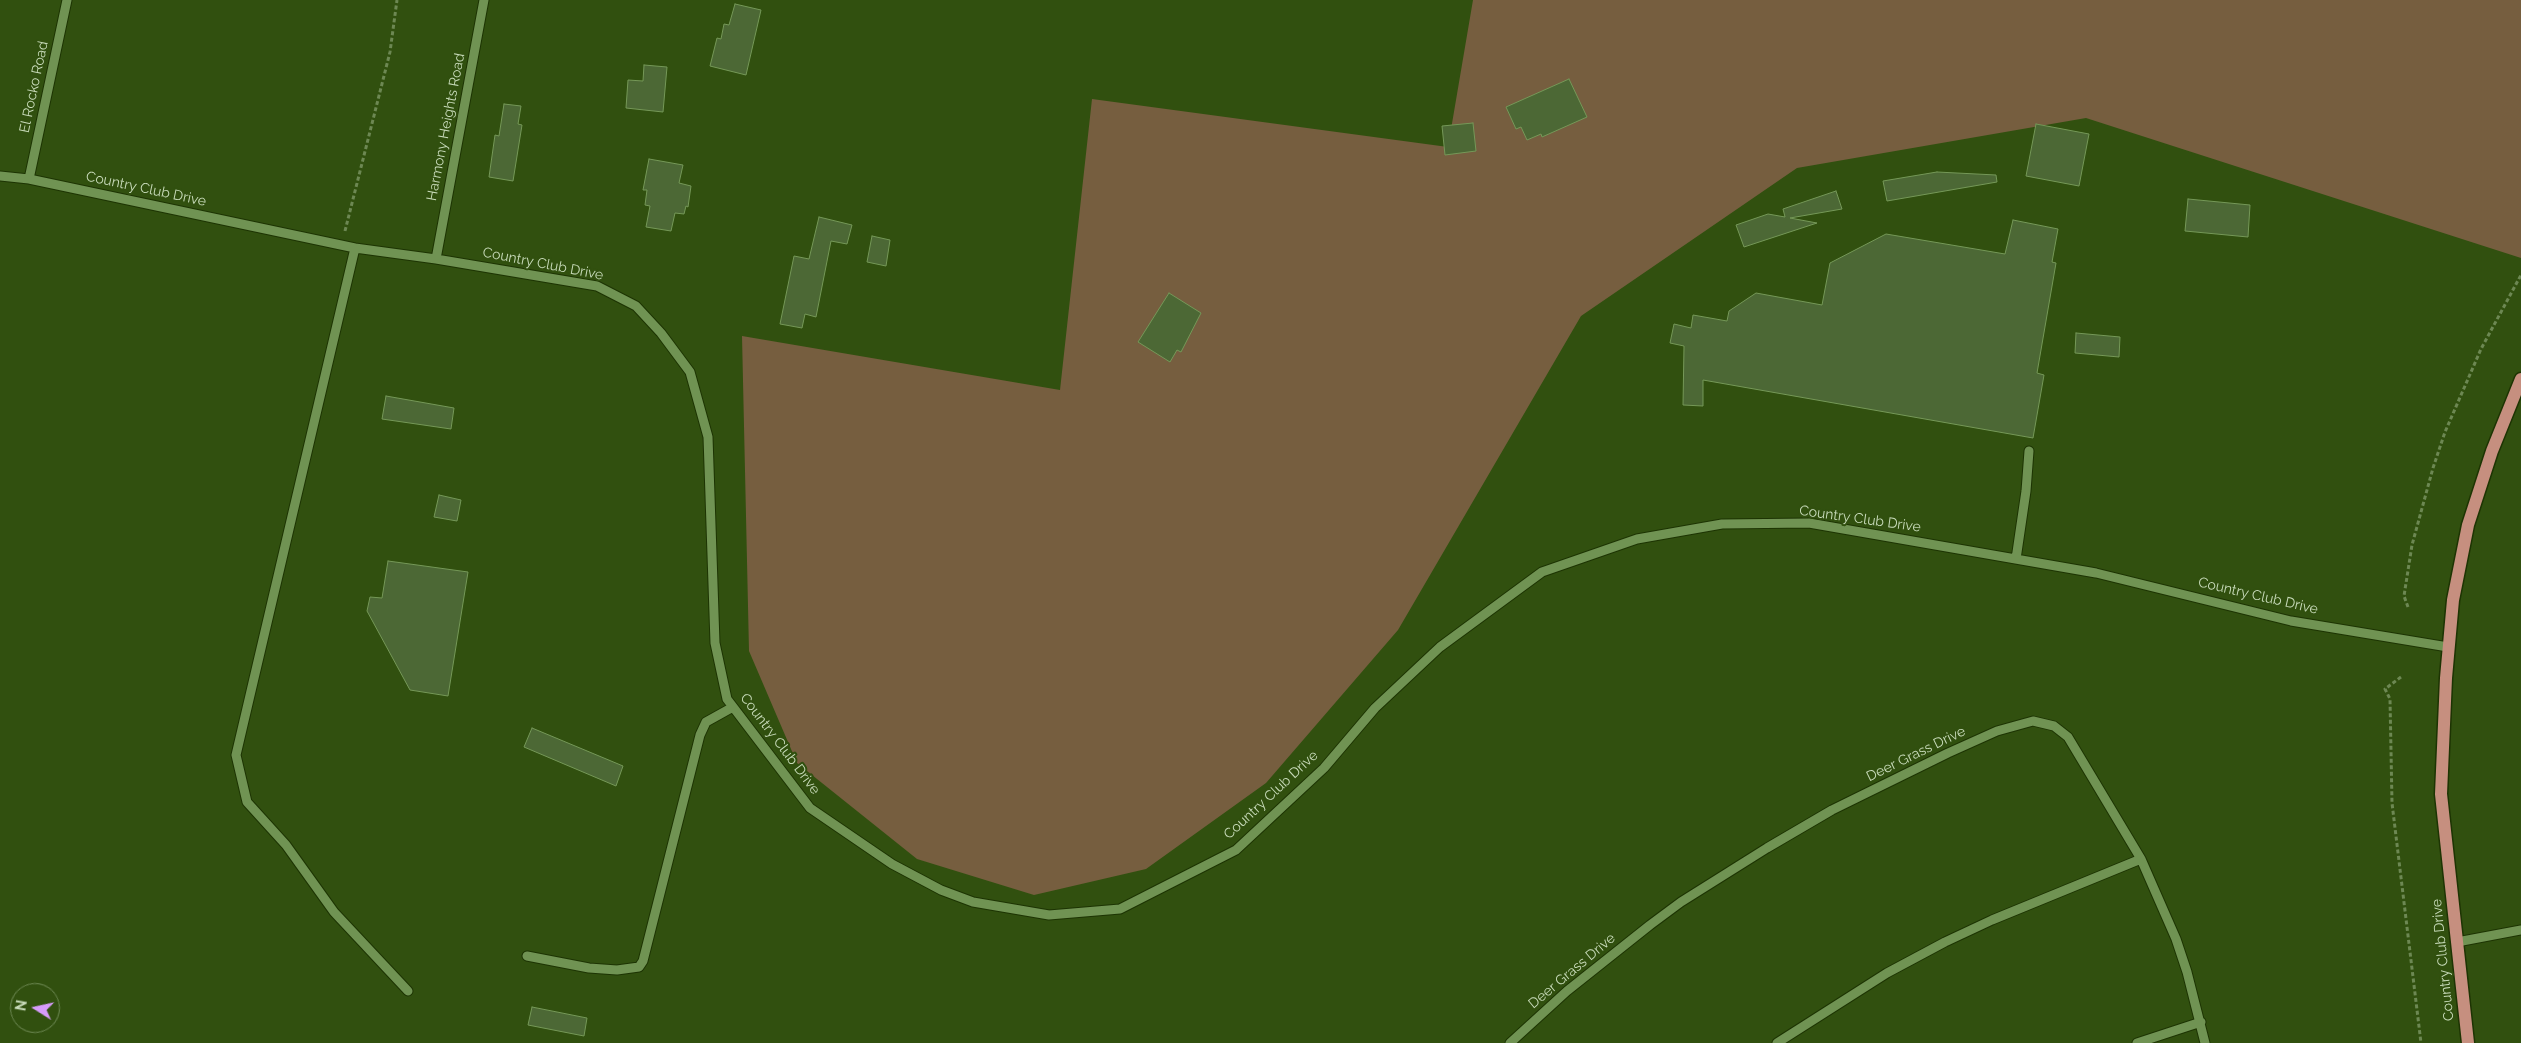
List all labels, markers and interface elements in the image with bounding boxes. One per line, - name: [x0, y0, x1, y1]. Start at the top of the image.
- street label: El Rocko Road: [16, 40, 52, 134]
- street label: Harmony Heights Road: [423, 52, 469, 202]
- street label: Country Club Drive: [84, 168, 208, 210]
- street label: Country Club Drive: [481, 244, 605, 284]
- street label: Country Club Drive: [1798, 502, 1922, 536]
- street label: Country Club Drive: [2196, 574, 2320, 618]
- street label: Country Club Drive: [736, 690, 824, 798]
- street label: Deer Grass Drive: [1864, 723, 1968, 785]
- street label: Country Club Drive: [1220, 747, 1322, 843]
- street label: Country Club Drive: [2428, 898, 2458, 1022]
- street label: Deer Grass Drive: [1525, 930, 1619, 1012]
- north arrow: [10, 983, 60, 1033]
- text: N: [12, 999, 30, 1012]

